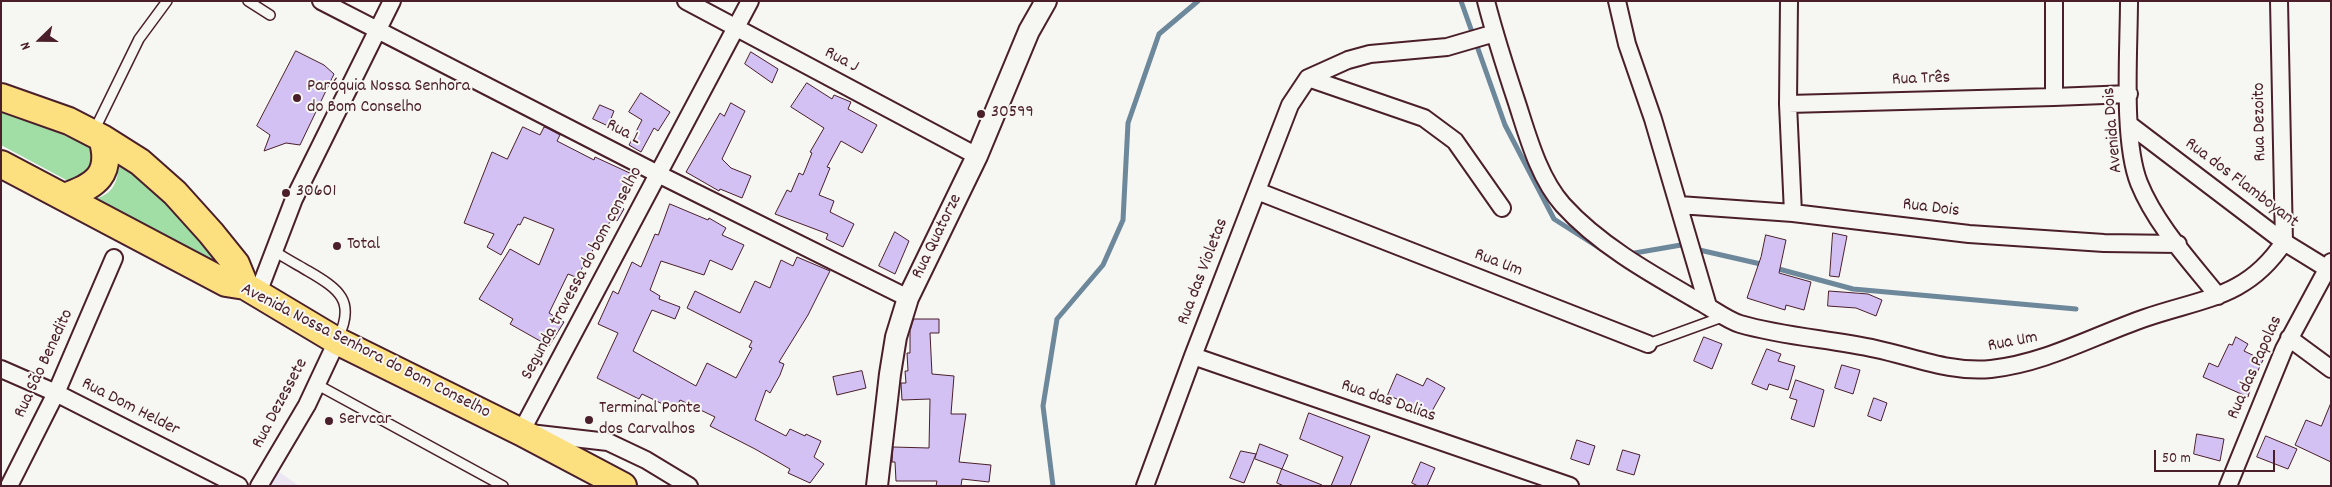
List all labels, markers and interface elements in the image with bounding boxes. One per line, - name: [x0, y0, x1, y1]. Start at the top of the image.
- north arrow: [15, 15, 65, 65]
- text: N: [16, 39, 37, 53]
- street label: Rua J: [820, 43, 862, 79]
- street label: Rua Três: [1891, 68, 1951, 92]
- place label: Paróquia Nossa Senhora do Bom Conselho: [307, 77, 470, 120]
- street label: Rua Dezoito: [2250, 82, 2272, 162]
- street label: Avenida Dois: [2099, 86, 2129, 174]
- marker: Paróquia Nossa Senhora do Bom Conselho: [291, 92, 303, 104]
- place label: 30599: [991, 103, 1034, 125]
- marker: 30599: [975, 108, 987, 120]
- street label: Rua L: [602, 115, 644, 151]
- street label: Rua dos Flamboyant: [2180, 134, 2302, 234]
- street label: Segunda travessa do bom conselho: [518, 164, 648, 384]
- place label: 30601: [296, 182, 336, 204]
- marker: 30601: [280, 187, 292, 199]
- street label: Rua Quatorze: [908, 191, 968, 283]
- street label: Rua Dois: [1901, 195, 1961, 223]
- street label: Rua das Violetas: [1174, 216, 1234, 328]
- place label: Total: [347, 235, 380, 257]
- marker: Total: [331, 240, 343, 252]
- street label: Rua Um: [1471, 245, 1525, 283]
- street label: Avenida Nossa Senhora do Bom Conselho: [237, 279, 493, 425]
- street label: Rua São Benedito: [10, 306, 80, 422]
- street label: Rua das Papolas: [2224, 313, 2288, 423]
- street label: Rua Um: [1986, 328, 2040, 358]
- street label: Rua Dezessete: [248, 355, 314, 453]
- street label: Rua Dom Helder: [77, 374, 183, 442]
- street label: Rua das Dalias: [1338, 376, 1438, 428]
- place label: Terminal Ponte dos Carvalhos: [599, 399, 701, 442]
- place label: Servcar: [339, 410, 391, 432]
- marker: Terminal Ponte dos Carvalhos: [583, 414, 595, 426]
- marker: Servcar: [323, 415, 335, 427]
- scale bar: [2157, 440, 2278, 472]
- text: 50 m: [2162, 448, 2191, 470]

